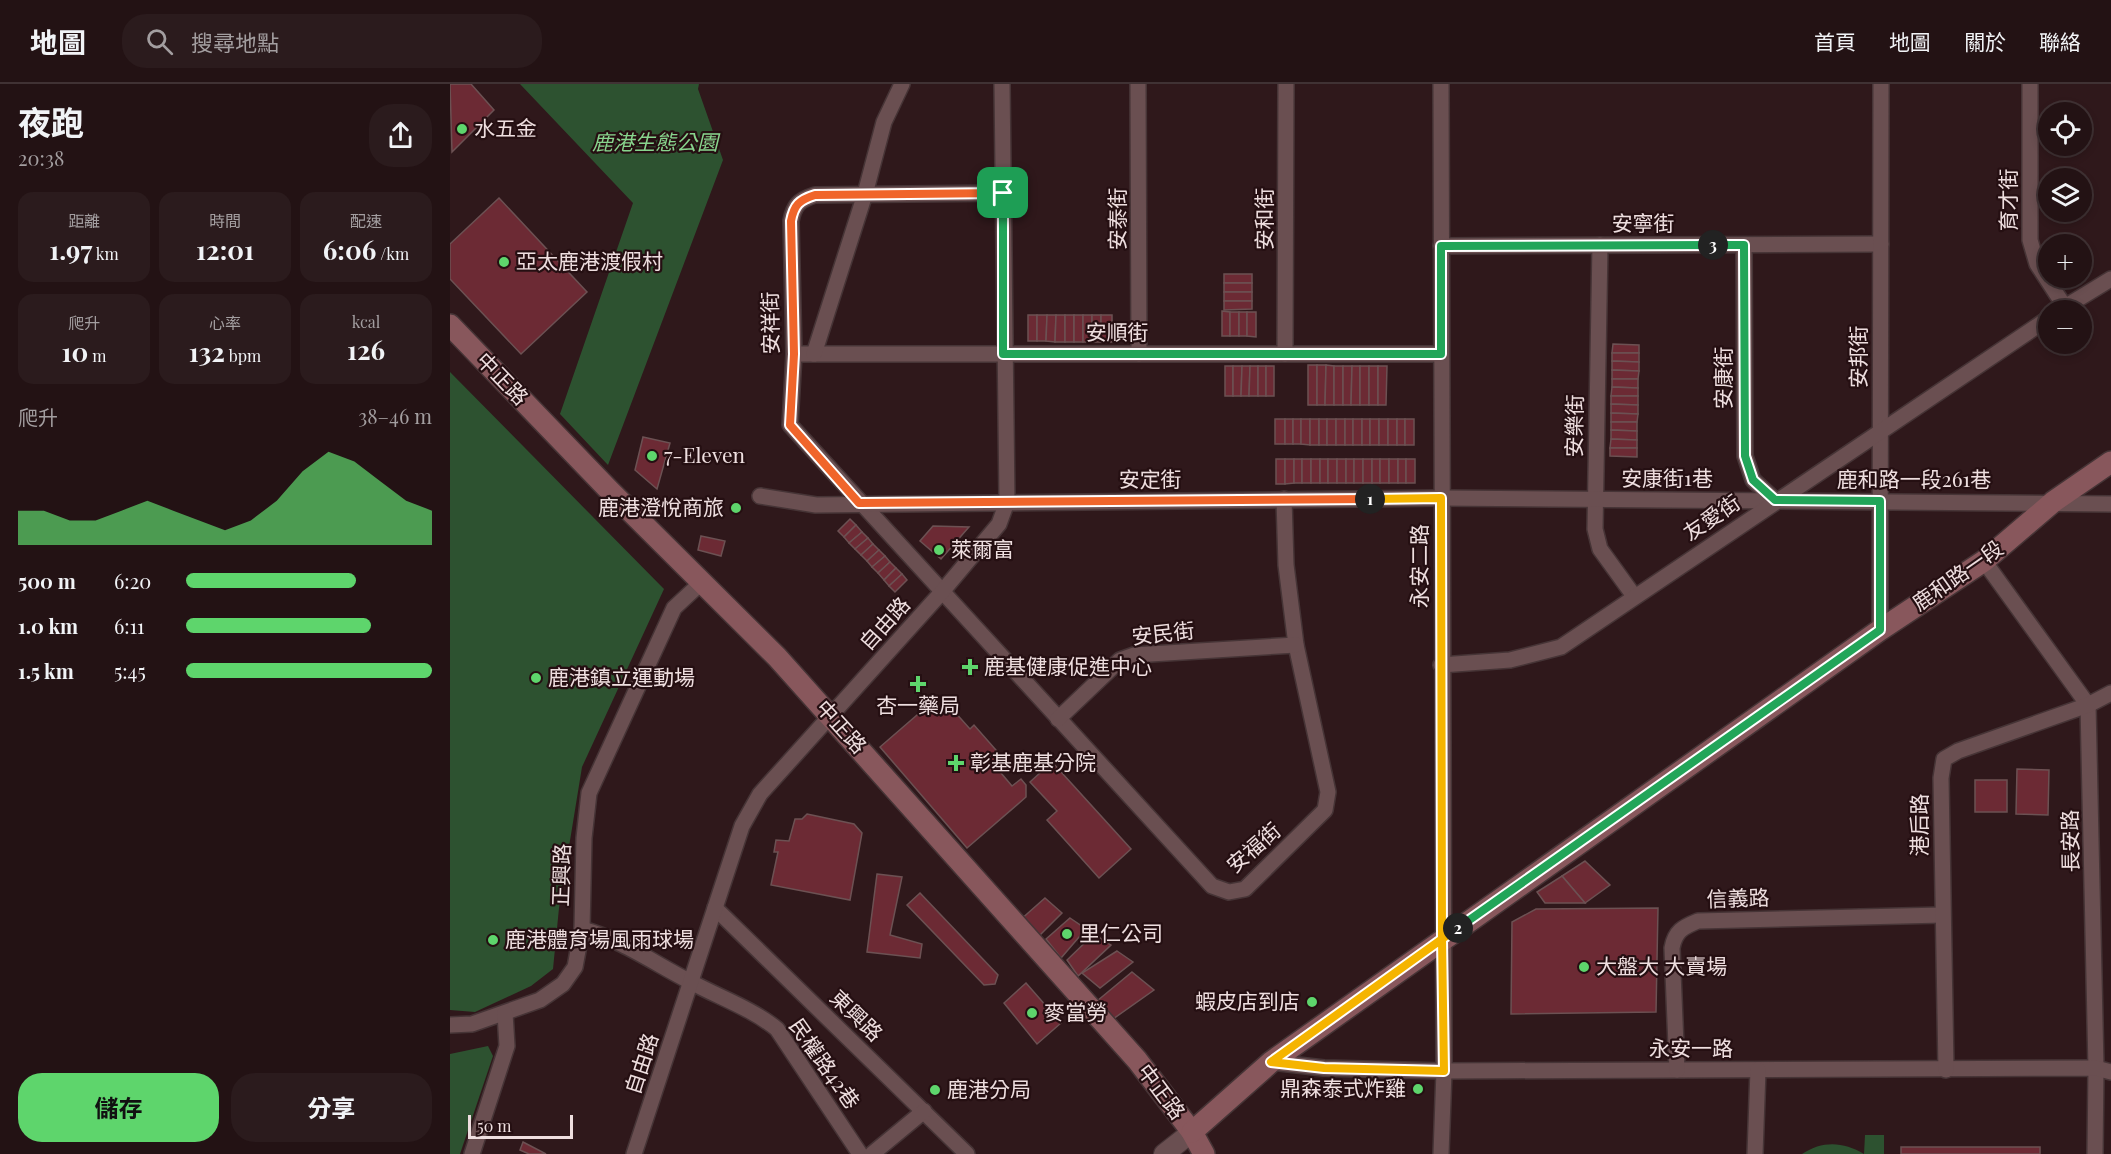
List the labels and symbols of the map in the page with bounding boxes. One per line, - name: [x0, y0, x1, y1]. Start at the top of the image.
- place label: 水五金: [474, 113, 537, 141]
- marker: 水五金: [455, 122, 469, 136]
- park label: 鹿港生態公園: [592, 127, 721, 155]
- pin: [977, 167, 1028, 218]
- street label: 育才街: [1993, 169, 2021, 232]
- street label: 安泰街: [1102, 188, 1130, 251]
- street label: 安和街: [1249, 188, 1277, 251]
- street label: 安寧街: [1612, 208, 1675, 236]
- pin: 3: [1698, 230, 1728, 260]
- place label: 亞太鹿港渡假村: [516, 246, 663, 274]
- marker: 亞太鹿港渡假村: [497, 255, 511, 269]
- street label: 安祥街: [754, 291, 784, 355]
- street label: 安順街: [1086, 317, 1149, 345]
- street label: 安邦街: [1843, 326, 1871, 389]
- street label: 中正路: [471, 345, 535, 410]
- street label: 安康街: [1708, 347, 1736, 410]
- street label: 安樂街: [1558, 394, 1588, 458]
- place label: 7-Eleven: [664, 440, 746, 468]
- marker: 7-Eleven: [645, 449, 659, 463]
- street label: 安康街1巷: [1621, 463, 1713, 491]
- street label: 安定街: [1119, 464, 1182, 492]
- street label: 鹿和路一段261巷: [1837, 464, 1991, 492]
- pin: 1: [1355, 484, 1385, 514]
- street label: 友愛街: [1677, 487, 1745, 546]
- place label: 鹿港澄悅商旅: [598, 492, 724, 520]
- marker: 鹿港澄悅商旅: [729, 501, 743, 515]
- street label: 永安二路: [1404, 524, 1432, 608]
- street label: 鹿和路一段: [1906, 533, 2008, 616]
- place label: 萊爾富: [951, 534, 1014, 562]
- marker: 萊爾富: [932, 543, 946, 557]
- street label: 自由路: [852, 590, 915, 655]
- street label: 安民街: [1130, 615, 1196, 649]
- place label: 鹿基健康促進中心: [984, 651, 1152, 679]
- marker: 鹿基健康促進中心: [961, 658, 979, 676]
- place label: 鹿港鎮立運動場: [548, 662, 695, 690]
- marker: 鹿港鎮立運動場: [529, 671, 543, 685]
- marker: 杏一藥局: [911, 677, 925, 691]
- place label: 杏一藥局: [876, 690, 960, 718]
- street label: 中正路: [811, 693, 874, 758]
- place label: 彰基鹿基分院: [970, 747, 1096, 775]
- marker: 彰基鹿基分院: [947, 754, 965, 772]
- street label: 港后路: [1904, 794, 1932, 857]
- street label: 長安路: [2054, 809, 2084, 873]
- street label: 安福街: [1220, 815, 1286, 878]
- street label: 正興路: [545, 843, 575, 907]
- street label: 信義路: [1706, 882, 1770, 912]
- pin: 2: [1443, 913, 1473, 943]
- place label: 里仁公司: [1079, 918, 1163, 946]
- place label: 鹿港體育場風雨球場: [505, 924, 694, 952]
- marker: 里仁公司: [1060, 927, 1074, 941]
- marker: 鹿港體育場風雨球場: [486, 933, 500, 947]
- place label: 大盤大 大賣場: [1596, 951, 1727, 979]
- marker: 大盤大 大賣場: [1577, 960, 1591, 974]
- street label: 東興路: [825, 983, 890, 1047]
- place label: 蝦皮店到店: [1195, 986, 1300, 1014]
- marker: 蝦皮店到店: [1305, 995, 1319, 1009]
- place label: 麥當勞: [1044, 997, 1107, 1025]
- marker: 麥當勞: [1025, 1006, 1039, 1020]
- street label: 民權路42巷: [784, 1012, 867, 1114]
- street label: 自由路: [617, 1029, 663, 1098]
- street label: 永安一路: [1649, 1033, 1733, 1061]
- street label: 中正路: [1132, 1057, 1193, 1124]
- place label: 鼎森泰式炸雞: [1280, 1073, 1406, 1101]
- place label: 鹿港分局: [947, 1074, 1031, 1102]
- marker: 鼎森泰式炸雞: [1411, 1082, 1425, 1096]
- marker: 鹿港分局: [928, 1083, 942, 1097]
- scale bar: [468, 1112, 573, 1140]

